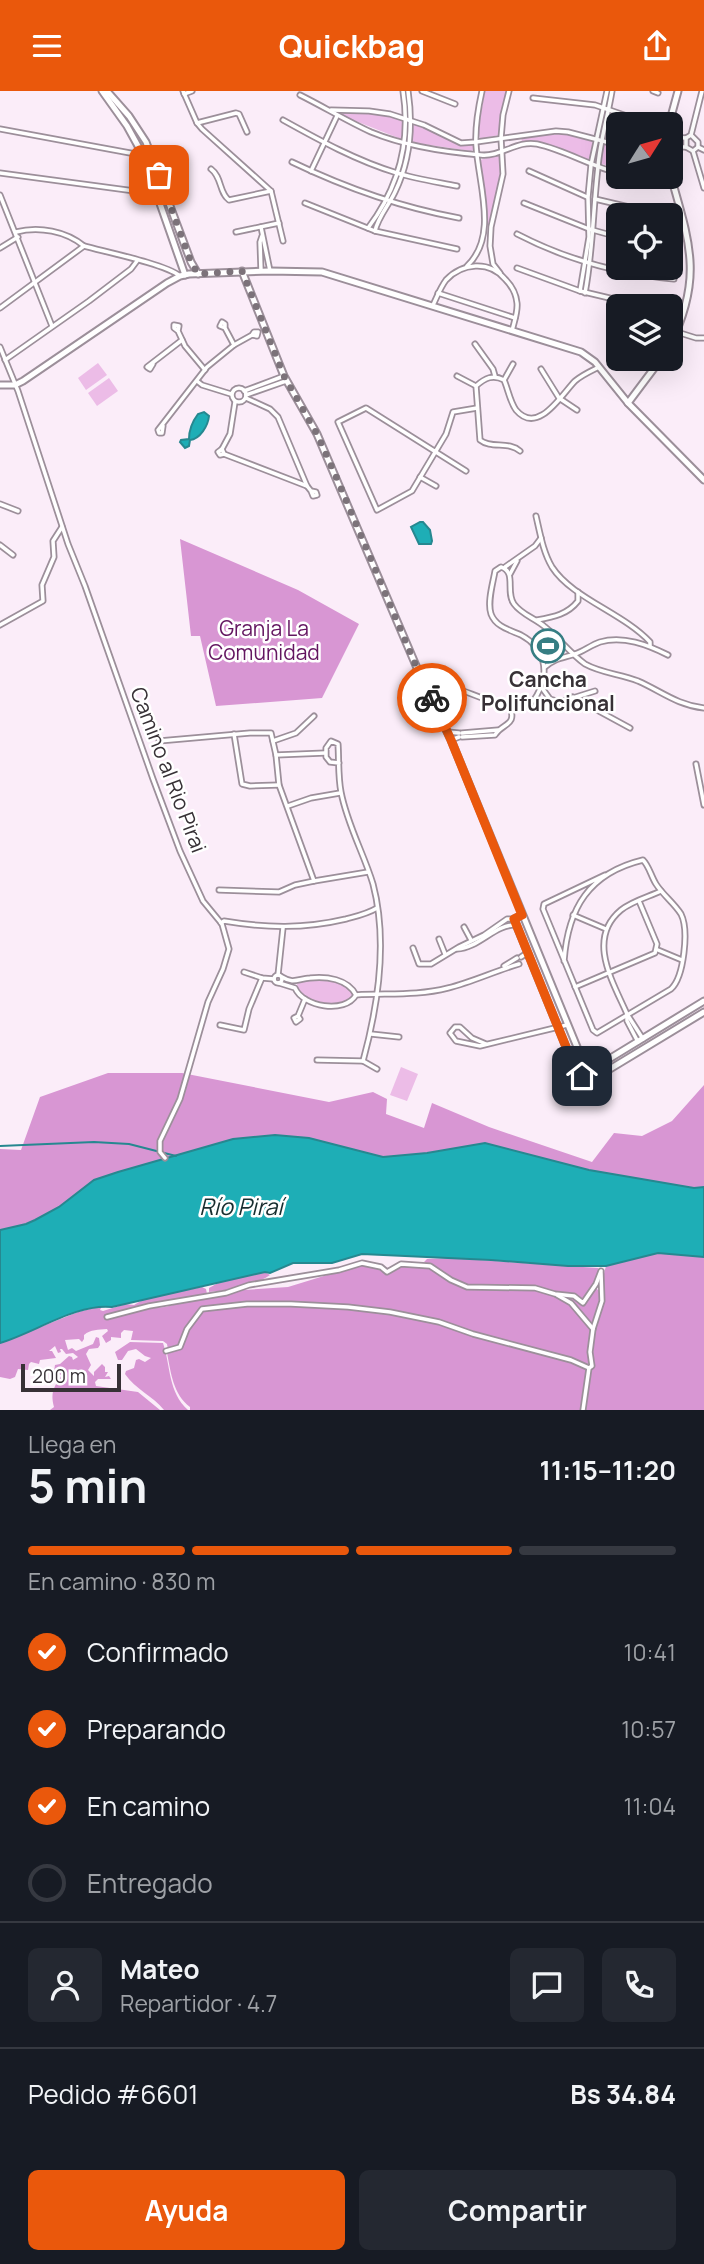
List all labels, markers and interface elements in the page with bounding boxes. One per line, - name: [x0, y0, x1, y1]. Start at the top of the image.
- text: Quickbag: [279, 24, 425, 68]
- icon: menu: [28, 27, 66, 65]
- icon: share: [638, 27, 676, 65]
- north arrow: [606, 112, 682, 189]
- map controls: [606, 112, 683, 371]
- pin: [129, 145, 189, 205]
- icon: bag: [140, 156, 178, 194]
- button: locate: [606, 203, 683, 280]
- button: layers: [606, 294, 683, 371]
- park label: Granja La Comunidad: [208, 614, 320, 666]
- sports icon: Cancha Polifuncional: [529, 627, 567, 665]
- courier: [397, 663, 467, 733]
- place label: Cancha Polifuncional: [481, 665, 615, 717]
- icon: bike: [413, 679, 451, 717]
- street label: Camino al Rio Pirai: [124, 683, 213, 856]
- pin: [552, 1046, 612, 1106]
- icon: home: [563, 1057, 601, 1095]
- water label: Río Piraí: [199, 1190, 287, 1222]
- scale bar: [21, 1361, 121, 1393]
- text: 200 m: [32, 1363, 86, 1389]
- text: Llega en: [28, 1428, 116, 1460]
- text: 11:15–11:20: [540, 1452, 676, 1488]
- text: 5 min: [28, 1454, 147, 1517]
- text: En camino · 830 m: [28, 1565, 215, 1597]
- icon: check: [28, 1633, 66, 1671]
- text: Confirmado: [87, 1634, 229, 1670]
- text: 10:41: [624, 1636, 676, 1668]
- icon: check: [28, 1710, 66, 1748]
- text: Preparando: [87, 1711, 226, 1747]
- text: 10:57: [621, 1713, 676, 1745]
- icon: check: [28, 1787, 66, 1825]
- text: En camino: [87, 1788, 210, 1824]
- text: 11:04: [624, 1790, 676, 1822]
- text: Entregado: [87, 1865, 213, 1901]
- button: person: [28, 1948, 102, 2022]
- button: chat: [510, 1948, 584, 2022]
- button: phone: [602, 1948, 676, 2022]
- text: Mateo: [120, 1951, 199, 1987]
- text: Repartidor · 4.7: [120, 1987, 277, 2019]
- text: Pedido #6601: [28, 2076, 198, 2112]
- text: Bs 34.84: [570, 2076, 676, 2112]
- button: Ayuda: [28, 2170, 345, 2250]
- button: Compartir: [359, 2170, 676, 2250]

